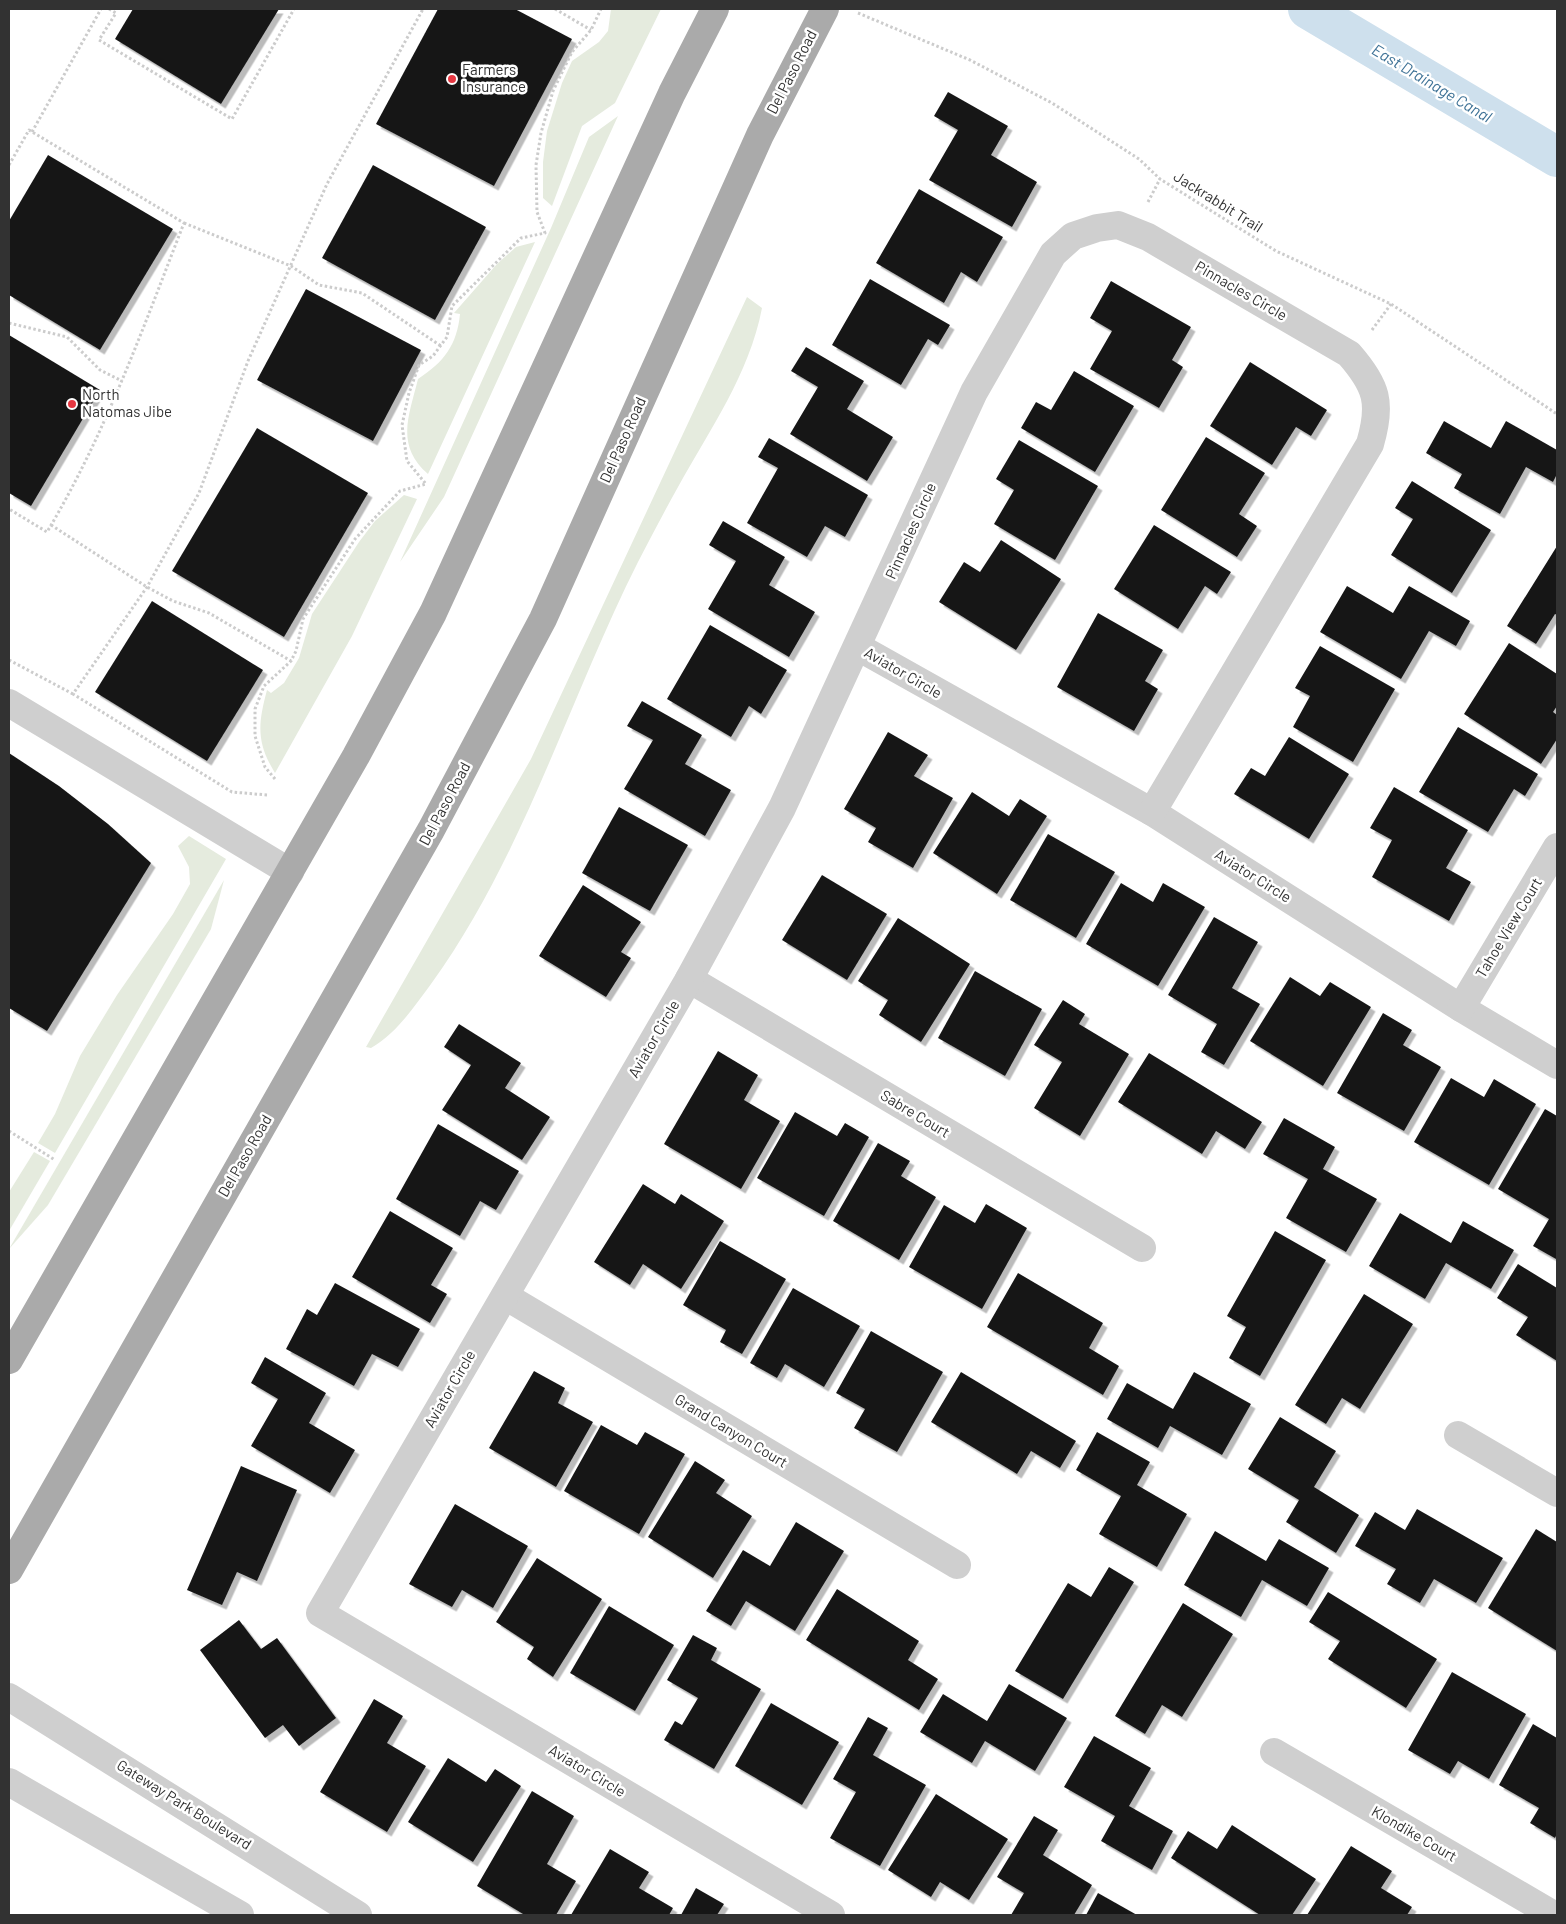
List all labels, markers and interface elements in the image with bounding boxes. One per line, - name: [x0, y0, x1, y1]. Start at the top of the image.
- street label: Del Paso Road: [762, 27, 820, 117]
- water label: East Drainage Canal: [1369, 39, 1496, 126]
- place label: Farmers Insurance: [462, 60, 526, 95]
- marker: Farmers Insurance: [446, 73, 458, 85]
- street label: Jackrabbit Trail: [1171, 167, 1266, 236]
- street label: Pinnacles Circle: [1192, 256, 1291, 324]
- place label: North Natomas Jibe: [82, 385, 172, 420]
- street label: Del Paso Road: [595, 394, 649, 485]
- marker: North Natomas Jibe: [66, 398, 78, 410]
- street label: Pinnacles Circle: [881, 480, 939, 582]
- street label: Aviator Circle: [861, 643, 946, 702]
- street label: Del Paso Road: [415, 759, 474, 848]
- street label: Aviator Circle: [1212, 845, 1295, 906]
- street label: Tahoe View Court: [1471, 874, 1545, 981]
- street label: Aviator Circle: [624, 996, 683, 1081]
- street label: Sabre Court: [878, 1085, 953, 1141]
- street label: Del Paso Road: [213, 1111, 275, 1200]
- street label: Aviator Circle: [420, 1346, 479, 1431]
- street label: Grand Canyon Court: [672, 1389, 791, 1471]
- street label: Aviator Circle: [546, 1740, 629, 1800]
- street label: Gateway Park Boulevard: [114, 1755, 255, 1853]
- street label: Klondike Court: [1369, 1801, 1460, 1865]

